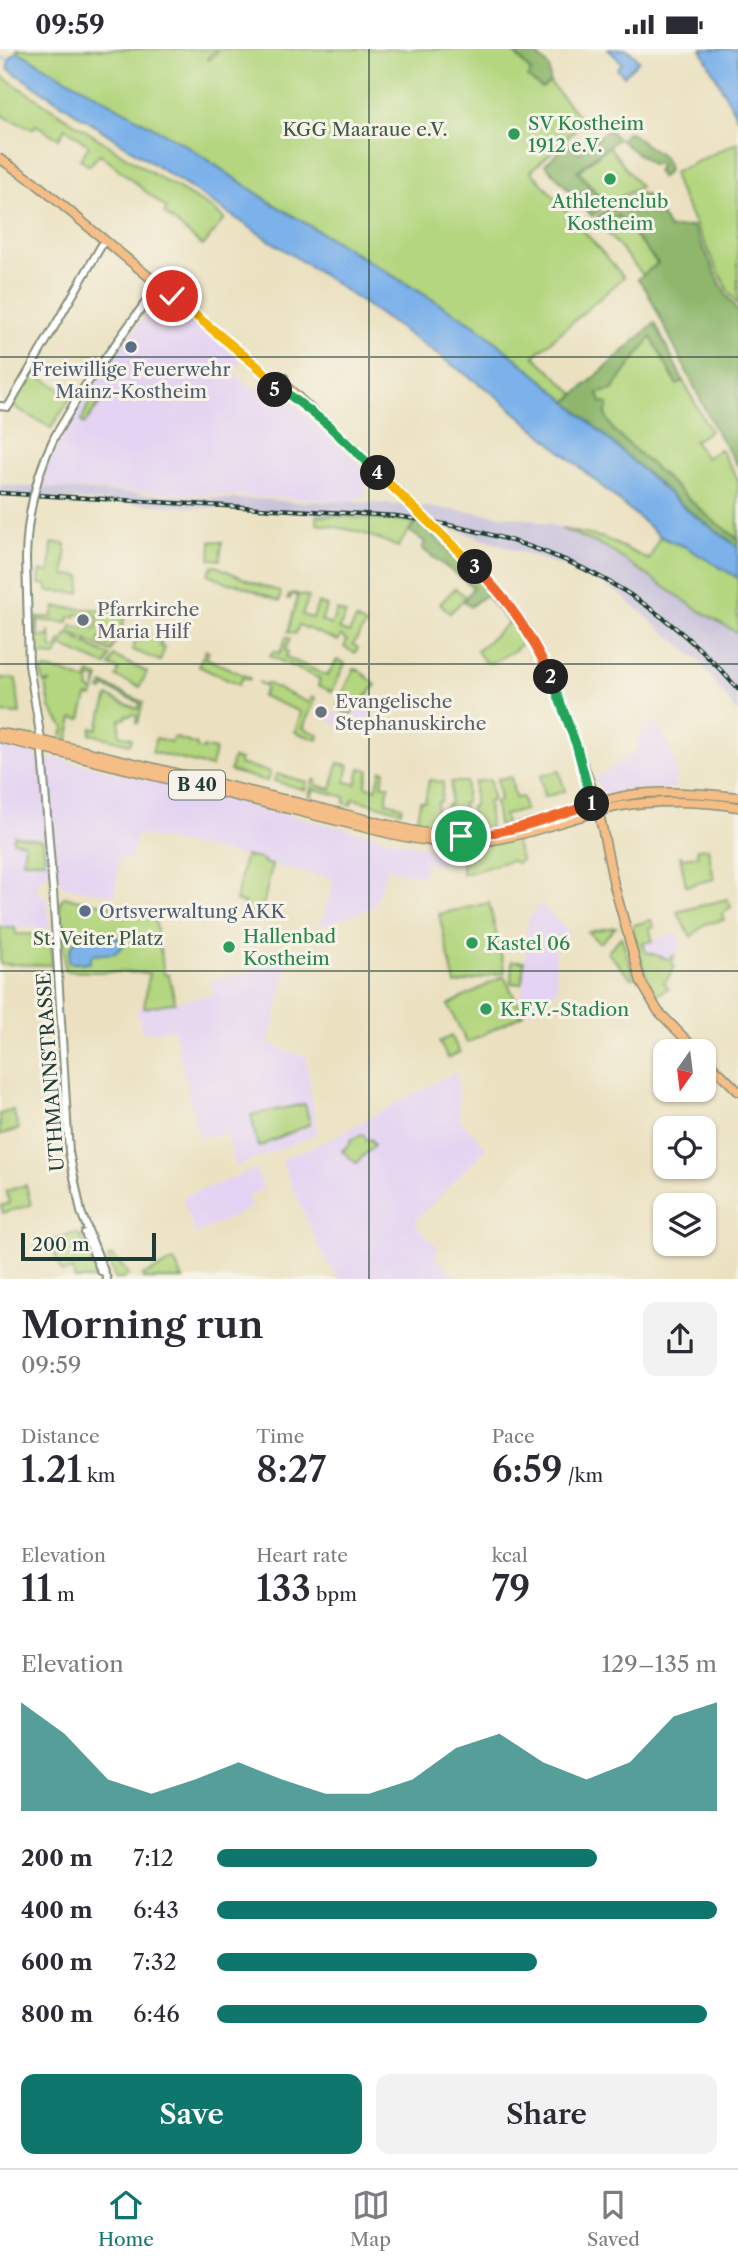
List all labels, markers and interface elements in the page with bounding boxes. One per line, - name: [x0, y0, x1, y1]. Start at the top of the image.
- text: 09:59: [35, 9, 105, 41]
- place label: SV Kostheim 1912 e.V.: [528, 112, 644, 157]
- park label: KGG Maaraue e.V.: [282, 118, 448, 141]
- marker: SV Kostheim 1912 e.V.: [506, 126, 522, 142]
- marker: Athletenclub Kostheim: [602, 171, 618, 187]
- place label: Athletenclub Kostheim: [551, 190, 668, 235]
- pin: [142, 266, 202, 326]
- icon: check: [153, 277, 191, 315]
- marker: Freiwillige Feuerwehr Mainz-Kostheim: [123, 339, 139, 355]
- place label: Freiwillige Feuerwehr Mainz-Kostheim: [32, 358, 230, 403]
- pin: 5: [258, 373, 292, 407]
- text: 5: [269, 378, 280, 401]
- pin: 4: [360, 455, 396, 491]
- text: 4: [372, 461, 383, 484]
- pin: 3: [458, 549, 492, 585]
- text: 3: [469, 555, 480, 578]
- place label: Pfarrkirche Maria Hilf: [97, 598, 199, 643]
- marker: Pfarrkirche Maria Hilf: [75, 612, 91, 628]
- pin: 2: [534, 659, 568, 695]
- text: 2: [545, 665, 556, 688]
- place label: Evangelische Stephanuskirche: [335, 690, 486, 735]
- marker: Evangelische Stephanuskirche: [313, 704, 329, 720]
- road number: B 40: [169, 771, 225, 799]
- pin: 1: [574, 787, 610, 821]
- text: 1: [587, 792, 596, 815]
- pin: [431, 806, 491, 866]
- icon: arrive: [442, 817, 480, 855]
- place label: Ortsverwaltung AKK: [99, 900, 286, 923]
- marker: Ortsverwaltung AKK: [77, 903, 93, 919]
- place label: Hallenbad Kostheim: [243, 925, 336, 970]
- park label: St. Veiter Platz: [33, 927, 163, 950]
- place label: Kastel 06: [486, 932, 570, 955]
- marker: Kastel 06: [464, 935, 480, 951]
- marker: Hallenbad Kostheim: [221, 939, 237, 955]
- street label: UTHMANNSTRASSE: [32, 972, 69, 1172]
- place label: K.F.V.-Stadion: [500, 998, 629, 1021]
- marker: K.F.V.-Stadion: [478, 1001, 494, 1017]
- north arrow: [653, 1039, 716, 1103]
- map controls: [653, 1039, 716, 1256]
- button: locate: [653, 1116, 716, 1179]
- button: layers: [653, 1193, 716, 1256]
- scale bar: [21, 1230, 156, 1262]
- text: 200 m: [32, 1233, 90, 1256]
- text: Morning run: [21, 1301, 264, 1348]
- button: share: [643, 1302, 717, 1376]
- text: 09:59: [21, 1351, 81, 1379]
- text: Distance: [21, 1425, 100, 1448]
- text: Time: [256, 1425, 304, 1448]
- text: Pace: [492, 1425, 535, 1448]
- text: 1.21: [21, 1448, 82, 1491]
- text: 8:27: [256, 1448, 326, 1491]
- text: 6:59: [492, 1448, 563, 1491]
- text: km: [82, 1464, 116, 1487]
- text: /km: [563, 1464, 603, 1487]
- text: Elevation: [21, 1544, 106, 1567]
- text: Heart rate: [256, 1544, 348, 1567]
- text: kcal: [492, 1544, 528, 1567]
- text: 11: [21, 1567, 52, 1610]
- text: 133: [256, 1567, 311, 1610]
- text: 79: [492, 1567, 530, 1610]
- text: m: [52, 1583, 75, 1606]
- text: bpm: [311, 1583, 357, 1606]
- text: Elevation: [21, 1650, 124, 1678]
- text: 129–135 m: [601, 1650, 717, 1678]
- text: 200 m: [21, 1844, 93, 1872]
- text: 7:12: [133, 1844, 174, 1872]
- text: 400 m: [21, 1896, 93, 1924]
- text: 6:43: [133, 1896, 179, 1924]
- text: 600 m: [21, 1948, 93, 1976]
- text: 7:32: [133, 1948, 177, 1976]
- text: 800 m: [21, 2000, 93, 2028]
- text: 6:46: [133, 2000, 180, 2028]
- button: Save: [21, 2074, 362, 2154]
- button: Share: [376, 2074, 717, 2154]
- tab: Home: [98, 2186, 154, 2251]
- tab: Map: [350, 2186, 391, 2251]
- tab: Saved: [587, 2186, 640, 2251]

